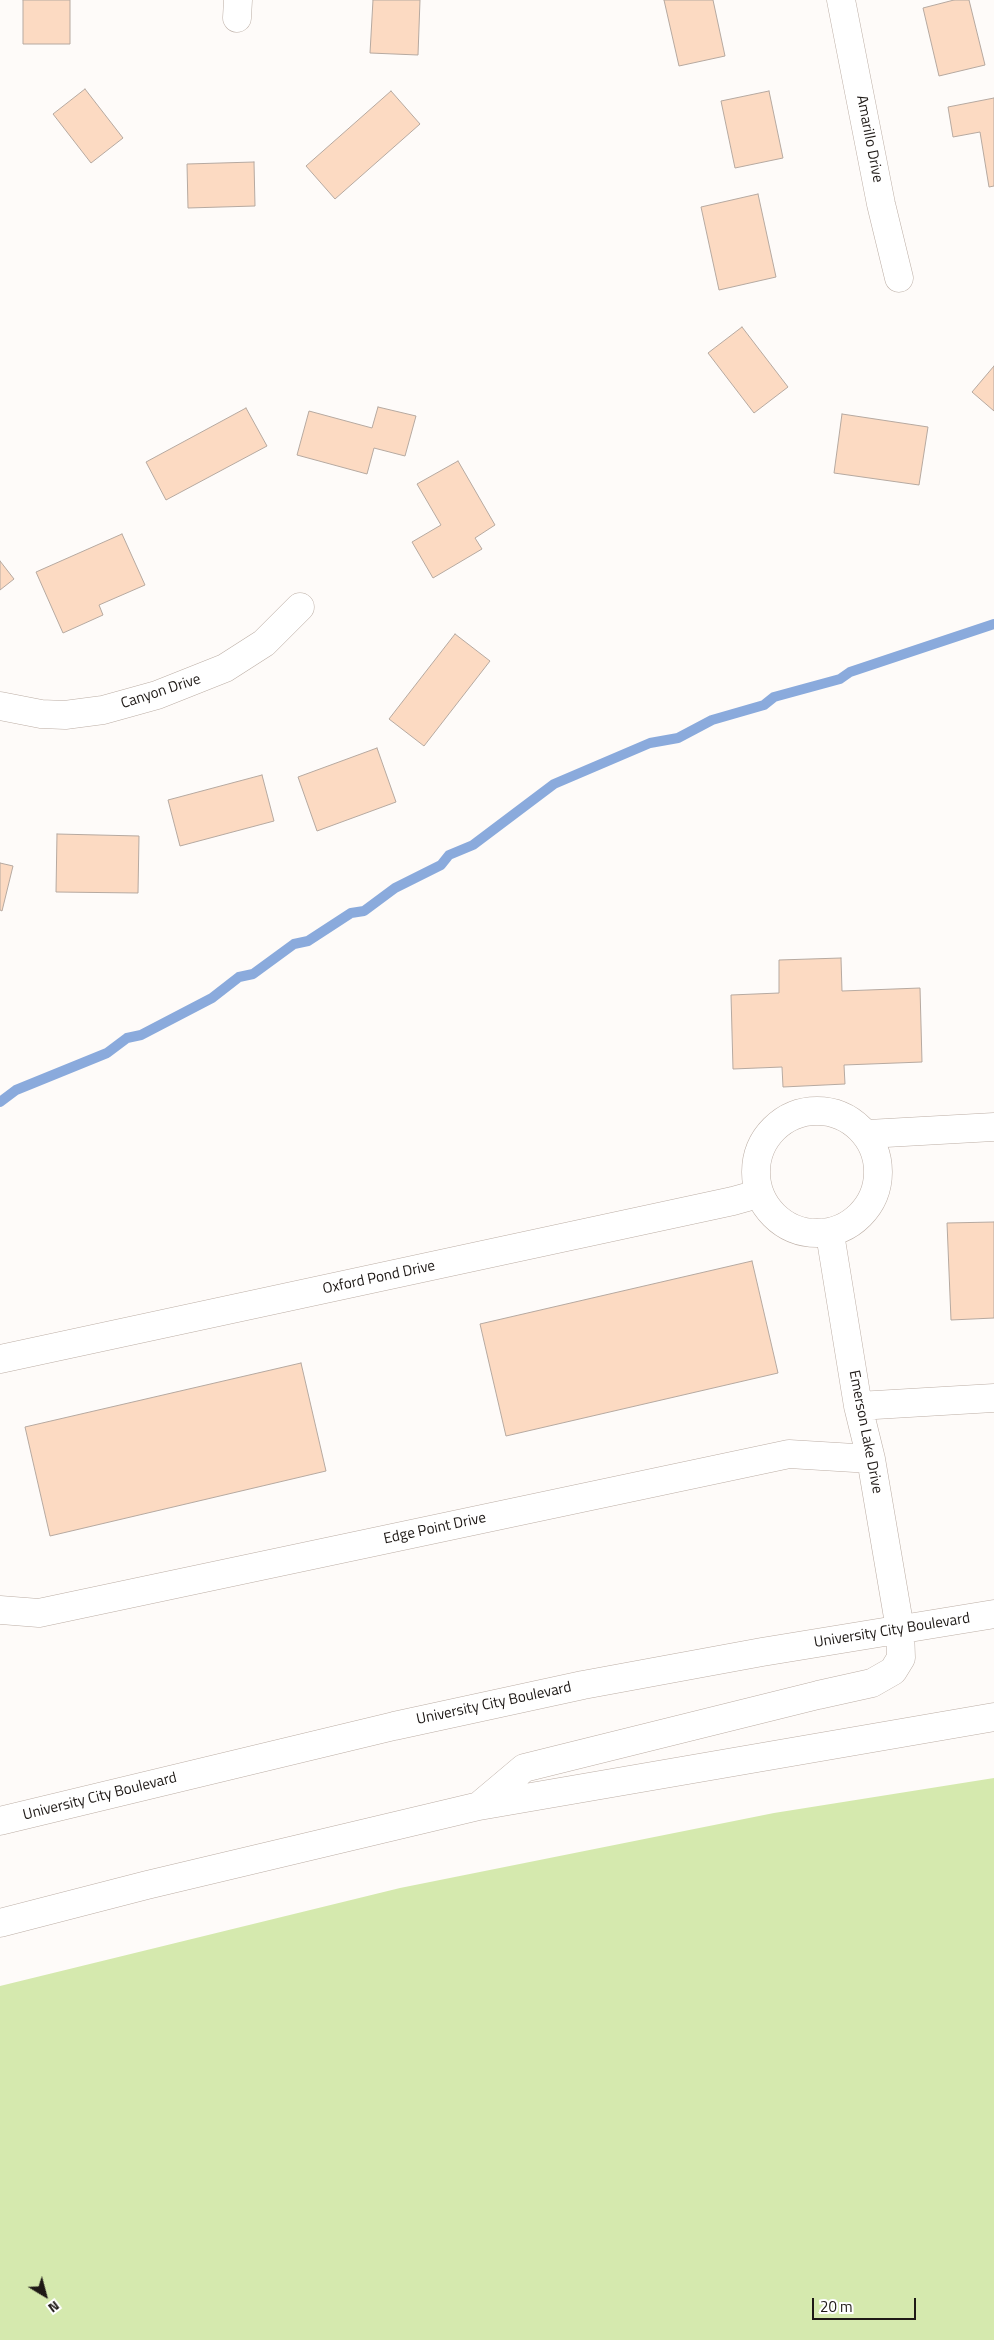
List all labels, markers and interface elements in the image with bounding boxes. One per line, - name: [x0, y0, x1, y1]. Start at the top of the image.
- street label: Amarillo Drive: [852, 94, 886, 184]
- street label: Canyon Drive: [119, 671, 203, 713]
- street label: Oxford Pond Drive: [321, 1257, 437, 1299]
- street label: Emerson Lake Drive: [844, 1369, 886, 1495]
- street label: Edge Point Drive: [382, 1509, 488, 1549]
- street label: University City Boulevard: [813, 1610, 971, 1652]
- street label: University City Boulevard: [415, 1679, 573, 1729]
- street label: University City Boulevard: [21, 1769, 179, 1825]
- north arrow: [20, 2270, 70, 2320]
- scale bar: [814, 2288, 918, 2320]
- text: 20 m: [820, 2295, 853, 2318]
- text: N: [44, 2296, 65, 2319]

